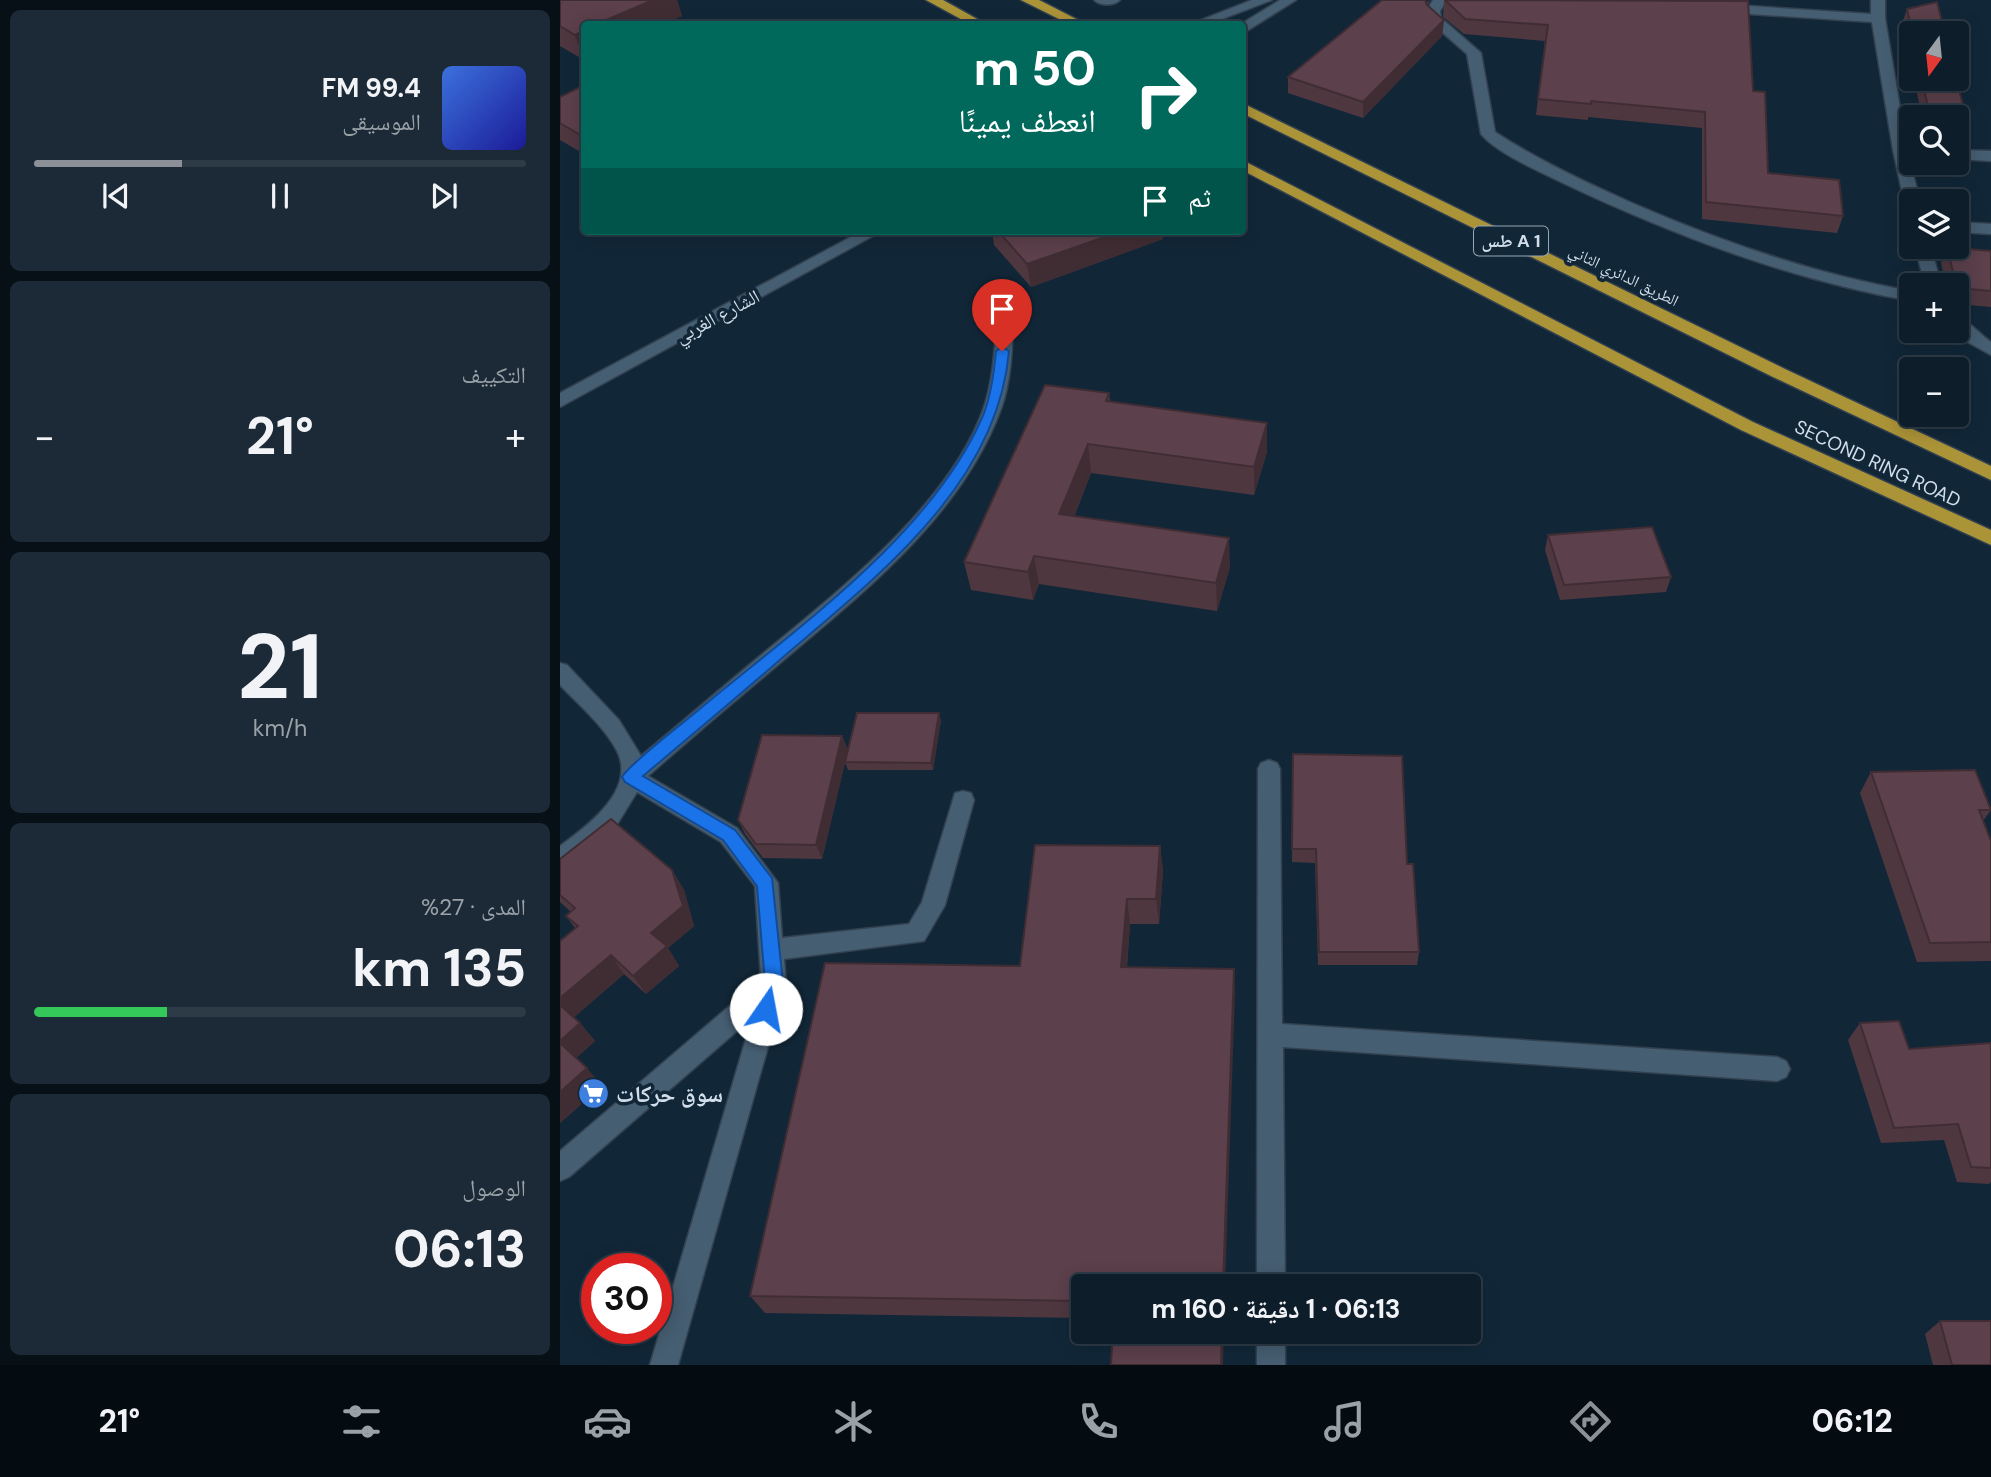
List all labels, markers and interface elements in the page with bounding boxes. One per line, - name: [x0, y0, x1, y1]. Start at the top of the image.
- north arrow: [1899, 21, 1969, 91]
- map controls: [1899, 21, 1969, 427]
- text: 50 m: [973, 36, 1096, 100]
- icon: right: [1120, 49, 1211, 140]
- text: 99.4 FM: [322, 71, 421, 105]
- text: انعطف يمينًا: [958, 100, 1096, 142]
- button: search: [1899, 105, 1969, 175]
- text: الموسيقى: [342, 107, 421, 137]
- icon: previous: [97, 177, 135, 215]
- icon: pause: [261, 177, 299, 215]
- icon: next: [425, 177, 463, 215]
- text: ثم: [1188, 181, 1211, 215]
- icon: arrive: [1136, 182, 1174, 220]
- button: layers: [1899, 189, 1969, 259]
- road number: طس A 1: [1474, 227, 1548, 256]
- street label: الطريق الدائري الثاني: [1564, 240, 1682, 313]
- button: +: [1899, 273, 1969, 343]
- pin: [972, 279, 1032, 351]
- street label: الشارع الغربي: [671, 284, 765, 352]
- icon: arrive: [983, 290, 1021, 328]
- button: −: [1899, 357, 1969, 427]
- text: التكييف: [461, 360, 526, 390]
- text: 21°: [246, 402, 314, 470]
- text: −: [34, 412, 55, 462]
- text: +: [505, 412, 526, 462]
- street label: SECOND RING ROAD: [1791, 414, 1965, 513]
- text: 21: [237, 608, 323, 726]
- text: km/h: [253, 713, 307, 743]
- text: المدى · 27%: [421, 892, 526, 922]
- text: 135 km: [352, 934, 526, 1002]
- position arrow: [729, 972, 803, 1046]
- supermarket icon: سوق حركات: [576, 1077, 610, 1111]
- place label: سوق حركات: [616, 1079, 723, 1109]
- text: الوصول: [462, 1173, 526, 1203]
- text: 06:13: [393, 1215, 526, 1283]
- speed limit sign: 30: [581, 1253, 672, 1344]
- text: 06:13 · 1 دقيقة · 160 m: [1151, 1292, 1401, 1326]
- icon: filters: [337, 1397, 386, 1446]
- icon: car: [583, 1397, 632, 1446]
- icon: climate: [829, 1397, 878, 1446]
- icon: phone: [1074, 1397, 1123, 1446]
- icon: music: [1320, 1397, 1369, 1446]
- icon: directions: [1566, 1397, 1615, 1446]
- text: 21°: [98, 1400, 140, 1442]
- text: 06:12: [1812, 1400, 1893, 1442]

